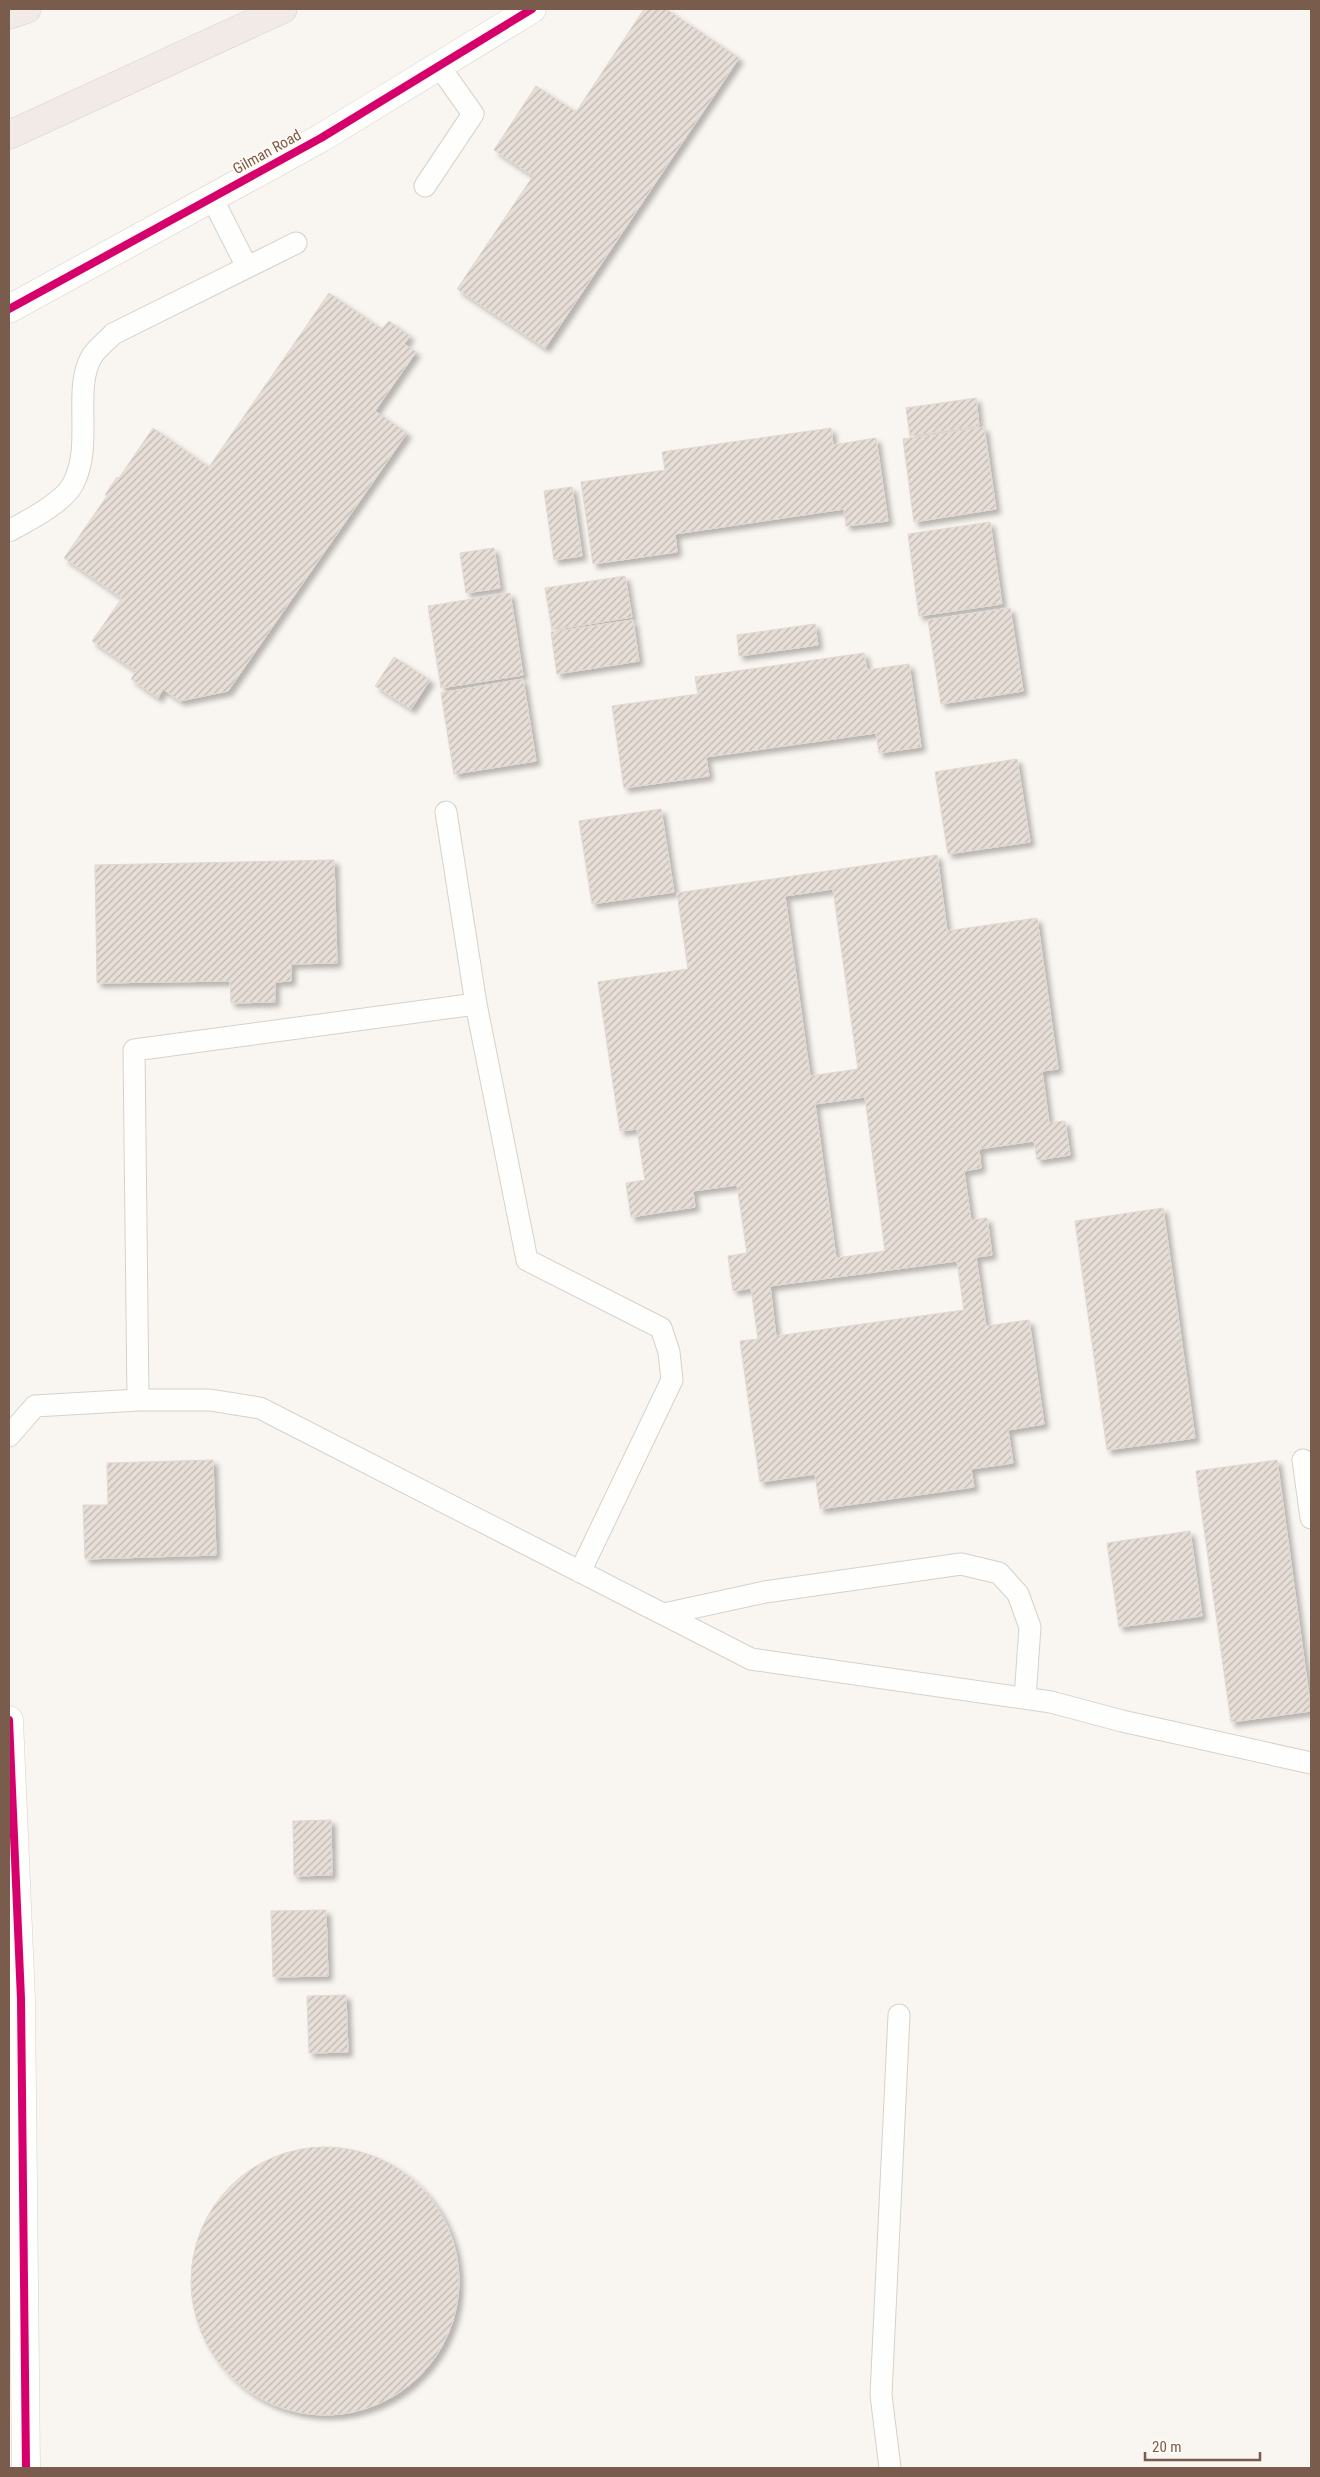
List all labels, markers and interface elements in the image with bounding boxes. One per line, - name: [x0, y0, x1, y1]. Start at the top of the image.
- street label: Gilman Road: [230, 126, 304, 178]
- scale bar: [1145, 2430, 1260, 2462]
- text: 20 m: [1152, 2438, 1182, 2456]

